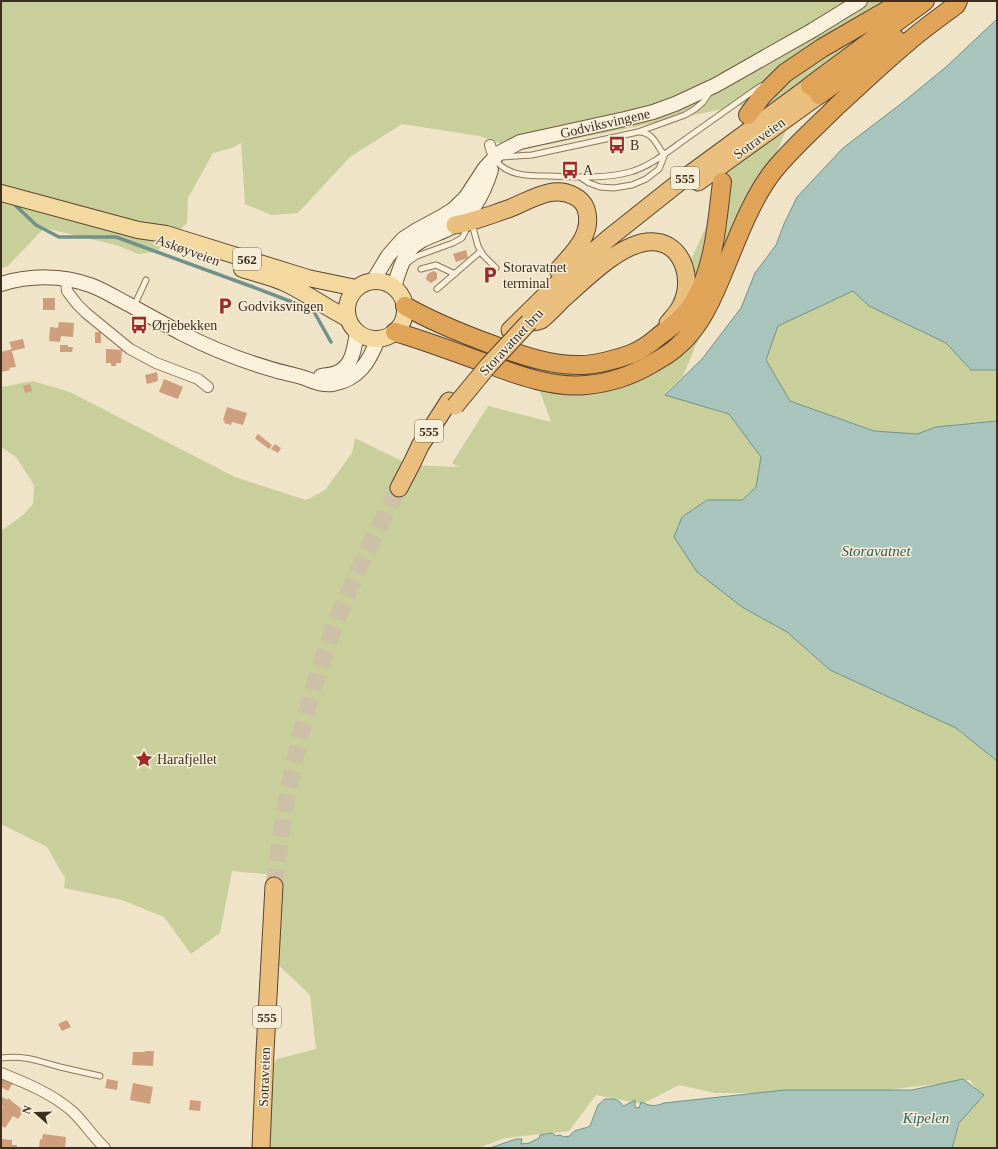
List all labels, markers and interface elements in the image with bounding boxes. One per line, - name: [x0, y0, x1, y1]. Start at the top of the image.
- street label: Godviksvingene: [559, 106, 652, 141]
- street label: Sotraveien: [731, 115, 788, 162]
- bus stop icon: B: [607, 135, 627, 155]
- place label: B: [630, 138, 639, 153]
- bus stop icon: A: [560, 160, 580, 180]
- place label: A: [583, 163, 594, 178]
- road number: 555: [671, 167, 699, 189]
- street label: Askøyveien: [154, 232, 222, 269]
- road number: 562: [233, 248, 261, 270]
- place label: Storavatnet terminal: [503, 260, 567, 291]
- parking icon: Storavatnet terminal: [480, 265, 500, 285]
- parking icon: Godviksvingen: [215, 296, 235, 316]
- place label: Godviksvingen: [238, 299, 324, 314]
- street label: Storavatnet bru: [477, 306, 546, 379]
- bus stop icon: Ørjebekken: [129, 315, 149, 335]
- place label: Ørjebekken: [152, 318, 217, 333]
- road number: 555: [415, 420, 443, 442]
- water label: Storavatnet: [841, 543, 911, 559]
- place icon: Harafjellet: [134, 749, 154, 769]
- place label: Harafjellet: [157, 752, 217, 767]
- road number: 555: [253, 1006, 281, 1028]
- street label: Sotraveien: [256, 1047, 273, 1107]
- north arrow: [16, 1093, 56, 1133]
- text: N: [20, 1104, 34, 1115]
- water label: Kipelen: [902, 1110, 949, 1126]

